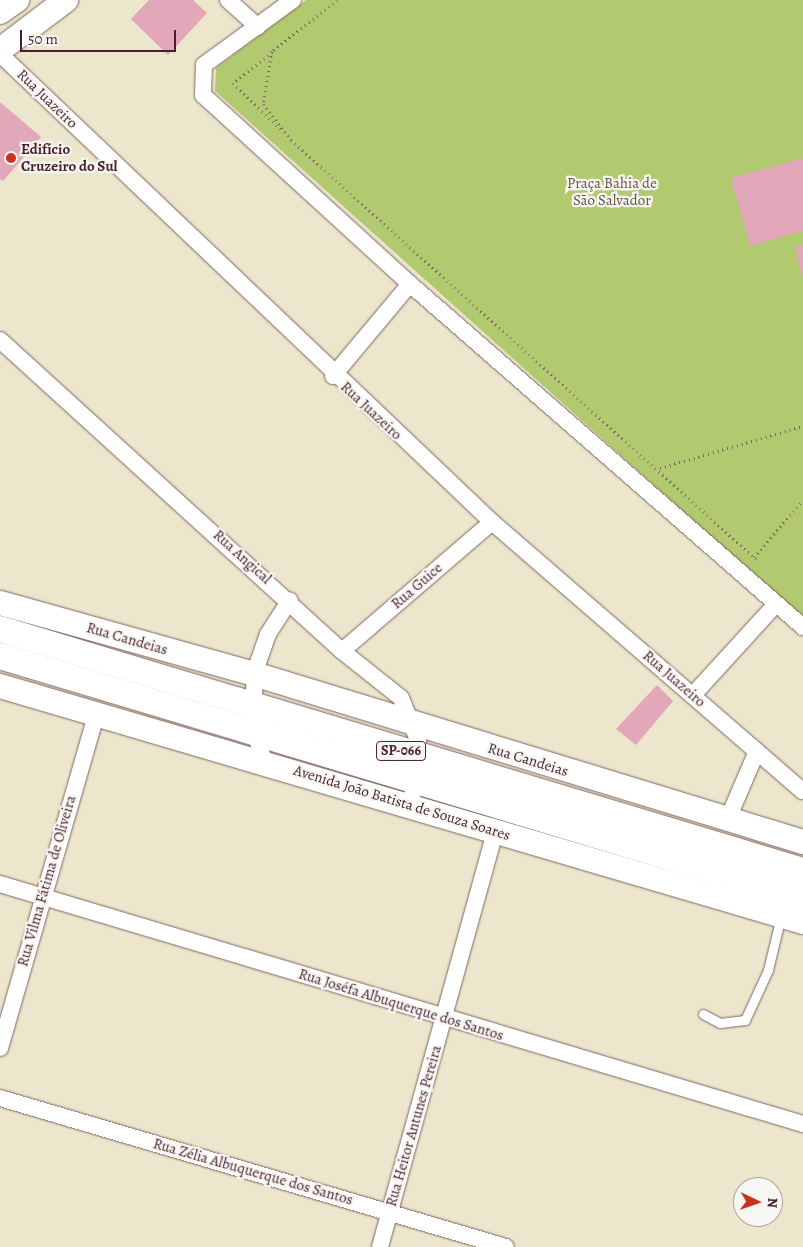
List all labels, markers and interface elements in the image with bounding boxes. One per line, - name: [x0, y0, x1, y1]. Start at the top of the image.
- scale bar: [22, 20, 179, 52]
- text: 50 m: [28, 29, 58, 49]
- street label: Rua Juazeiro: [13, 66, 81, 132]
- place label: Edifício Cruzeiro do Sul: [21, 140, 118, 175]
- marker: Edifício Cruzeiro do Sul: [5, 152, 17, 164]
- park label: Praça Bahia de São Salvador: [567, 174, 657, 209]
- street label: Rua Juazeiro: [337, 378, 405, 444]
- street label: Rua Angical: [209, 526, 275, 588]
- street label: Rua Guice: [388, 559, 446, 613]
- street label: Rua Candeias: [84, 619, 170, 659]
- street label: Rua Juazeiro: [639, 647, 709, 711]
- road number: SP-066: [376, 739, 426, 762]
- street label: Rua Candeias: [485, 739, 571, 781]
- street label: Avenida João Batista de Souza Soares: [291, 761, 513, 845]
- street label: Rua Vilma Fátima de Oliveira: [14, 793, 80, 969]
- street label: Rua Joséfa Albuquerque dos Santos: [296, 965, 506, 1045]
- street label: Rua Heitor Antunes Pereira: [382, 1043, 446, 1209]
- street label: Rua Zélia Albuquerque dos Santos: [151, 1135, 355, 1209]
- north arrow: [733, 1177, 783, 1227]
- text: N: [763, 1197, 782, 1208]

